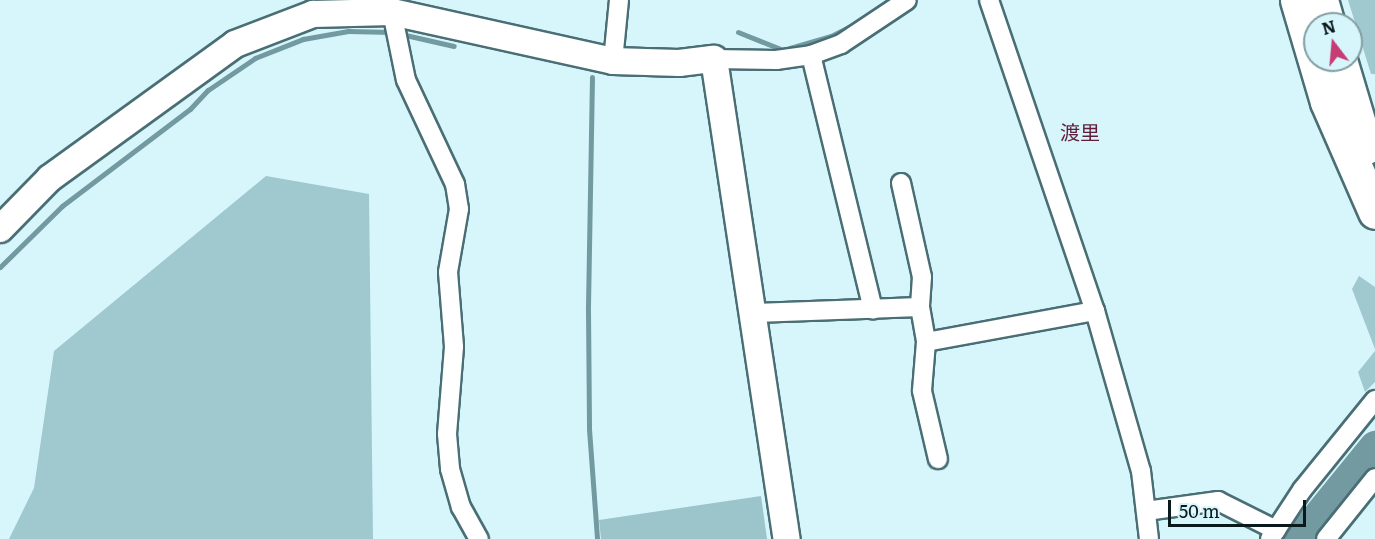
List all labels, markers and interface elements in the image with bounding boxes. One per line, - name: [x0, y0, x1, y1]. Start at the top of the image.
- north arrow: [1303, 12, 1363, 72]
- text: N: [1319, 13, 1338, 40]
- district label: 渡里: [1060, 119, 1100, 143]
- scale bar: [1171, 488, 1309, 526]
- text: 50 m: [1179, 497, 1220, 524]

